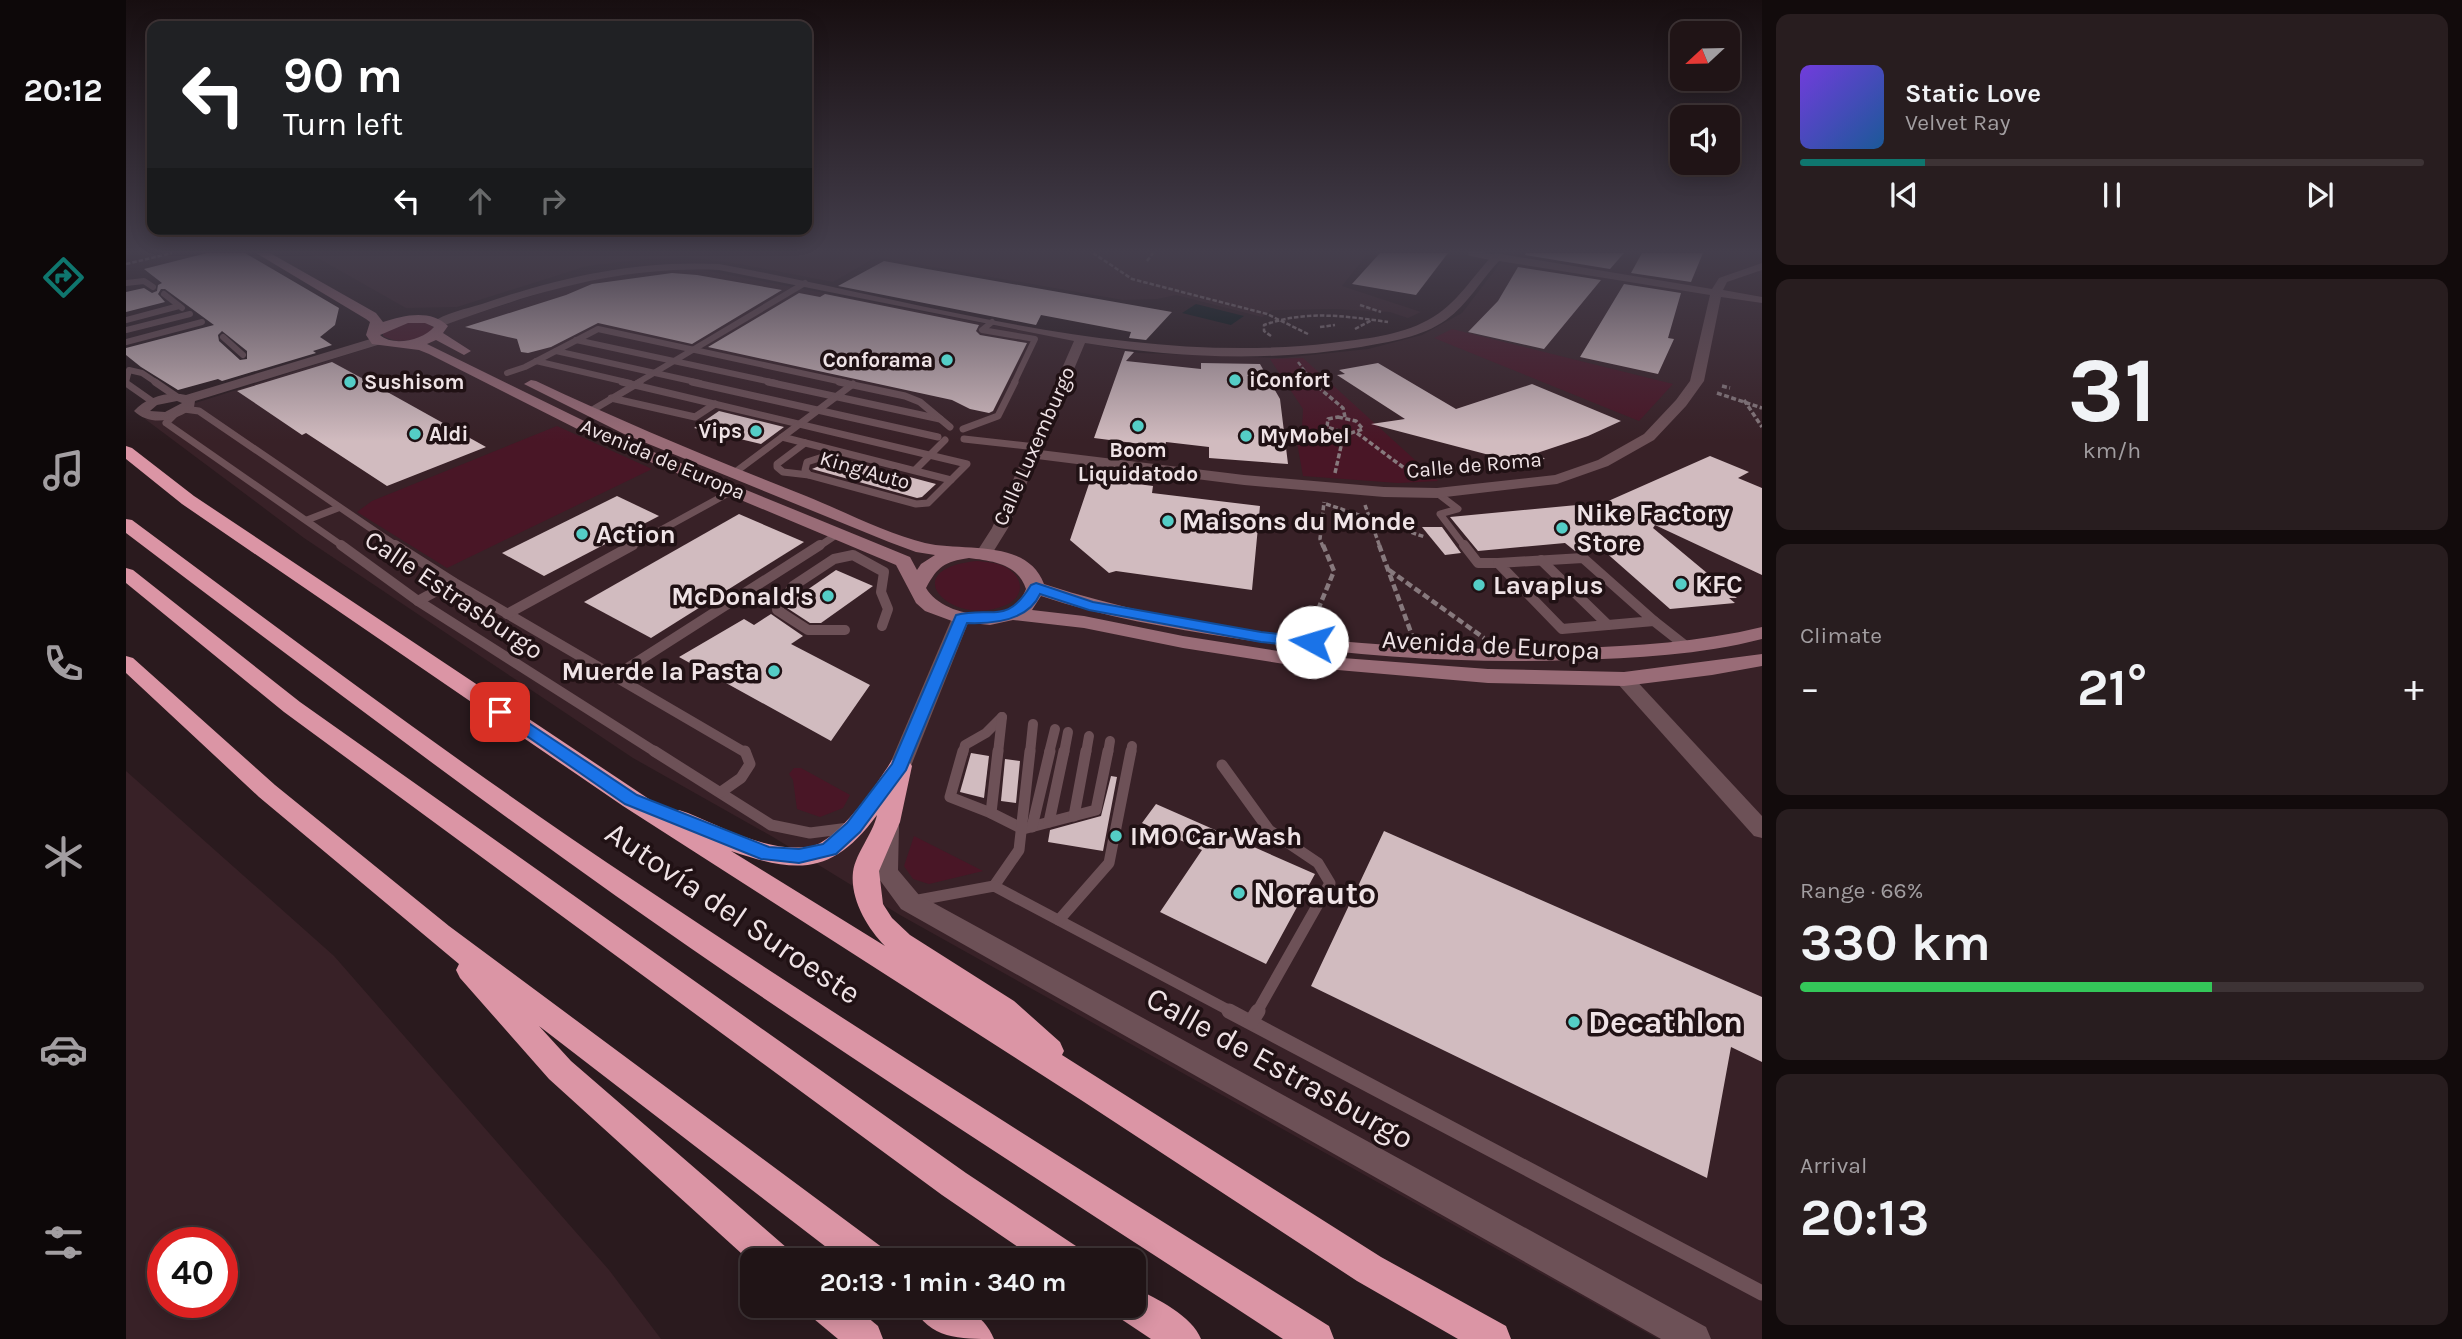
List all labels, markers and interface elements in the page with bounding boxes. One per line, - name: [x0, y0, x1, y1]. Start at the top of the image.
- north arrow: [1670, 21, 1740, 91]
- map controls: [1670, 21, 1740, 175]
- text: 90 m: [283, 47, 403, 104]
- icon: left: [168, 49, 259, 140]
- text: 20:12: [24, 72, 103, 109]
- text: Static Love: [1905, 78, 2041, 109]
- button: sound: [1670, 105, 1740, 175]
- text: Turn left: [283, 106, 403, 143]
- text: Velvet Ray: [1905, 109, 2010, 136]
- icon: previous: [1885, 176, 1923, 214]
- icon: pause: [2093, 176, 2131, 214]
- icon: next: [2301, 176, 2339, 214]
- icon: left: [388, 182, 426, 220]
- icon: ahead: [461, 182, 499, 220]
- icon: right: [534, 182, 572, 220]
- icon: directions: [39, 253, 88, 302]
- text: 31: [2067, 338, 2157, 444]
- place label: Conforama: [822, 348, 933, 372]
- marker: Conforama: [939, 352, 955, 368]
- street label: Calle Luxemburgo: [988, 363, 1080, 529]
- place label: iConfort: [1249, 368, 1330, 392]
- place label: Sushisom: [364, 370, 465, 394]
- marker: iConfort: [1227, 372, 1243, 388]
- marker: Sushisom: [342, 374, 358, 390]
- street label: Avenida de Europa: [577, 413, 749, 505]
- marker: Boom Liquidatodo: [1130, 418, 1146, 434]
- place label: Vips: [699, 419, 742, 443]
- place label: Aldi: [429, 422, 468, 446]
- marker: Vips: [748, 423, 764, 439]
- place label: MyMobel: [1260, 424, 1350, 448]
- marker: Aldi: [407, 426, 423, 442]
- marker: MyMobel: [1238, 428, 1254, 444]
- text: km/h: [2083, 437, 2141, 464]
- place label: Boom Liquidatodo: [1078, 438, 1198, 487]
- icon: music: [39, 446, 88, 495]
- street label: King Auto: [817, 446, 913, 494]
- street label: Calle de Roma: [1405, 447, 1543, 483]
- place label: Nike Factory Store: [1576, 498, 1730, 559]
- place label: Maisons du Monde: [1182, 506, 1416, 537]
- marker: Maisons du Monde: [1160, 513, 1176, 529]
- place label: Action: [596, 519, 676, 550]
- marker: Nike Factory Store: [1554, 520, 1570, 536]
- street label: Calle Estrasburgo: [359, 524, 549, 666]
- marker: Action: [574, 526, 590, 542]
- place label: KFC: [1695, 569, 1743, 600]
- place label: Lavaplus: [1493, 570, 1604, 601]
- marker: KFC: [1673, 576, 1689, 592]
- marker: Lavaplus: [1471, 577, 1487, 593]
- place label: McDonald's: [671, 581, 814, 612]
- marker: McDonald's: [820, 588, 836, 604]
- position arrow: [1275, 605, 1349, 679]
- text: Climate: [1800, 622, 1882, 649]
- street label: Avenida de Europa: [1381, 624, 1601, 666]
- icon: phone: [39, 639, 88, 688]
- place label: Muerde la Pasta: [561, 656, 760, 687]
- text: 21°: [2077, 657, 2147, 718]
- marker: Muerde la Pasta: [766, 663, 782, 679]
- text: −: [1800, 666, 1820, 711]
- text: +: [2404, 666, 2424, 711]
- pin: [470, 682, 530, 742]
- icon: arrive: [481, 693, 519, 731]
- street label: Autovía del Suroeste: [598, 814, 868, 1012]
- place label: IMO Car Wash: [1130, 821, 1302, 852]
- marker: IMO Car Wash: [1108, 828, 1124, 844]
- icon: climate: [39, 832, 88, 881]
- place label: Norauto: [1253, 875, 1376, 912]
- text: Range · 66%: [1800, 877, 1923, 904]
- marker: Norauto: [1231, 885, 1247, 901]
- text: 330 km: [1800, 912, 1991, 973]
- street label: Calle de Estrasburgo: [1140, 979, 1420, 1157]
- place label: Decathlon: [1588, 1004, 1743, 1041]
- marker: Decathlon: [1566, 1014, 1582, 1030]
- icon: car: [39, 1025, 88, 1074]
- text: Arrival: [1800, 1152, 1867, 1179]
- text: 20:13: [1800, 1187, 1929, 1248]
- icon: filters: [39, 1218, 88, 1267]
- speed limit sign: 40: [147, 1227, 238, 1318]
- text: 20:13 · 1 min · 340 m: [820, 1267, 1066, 1298]

